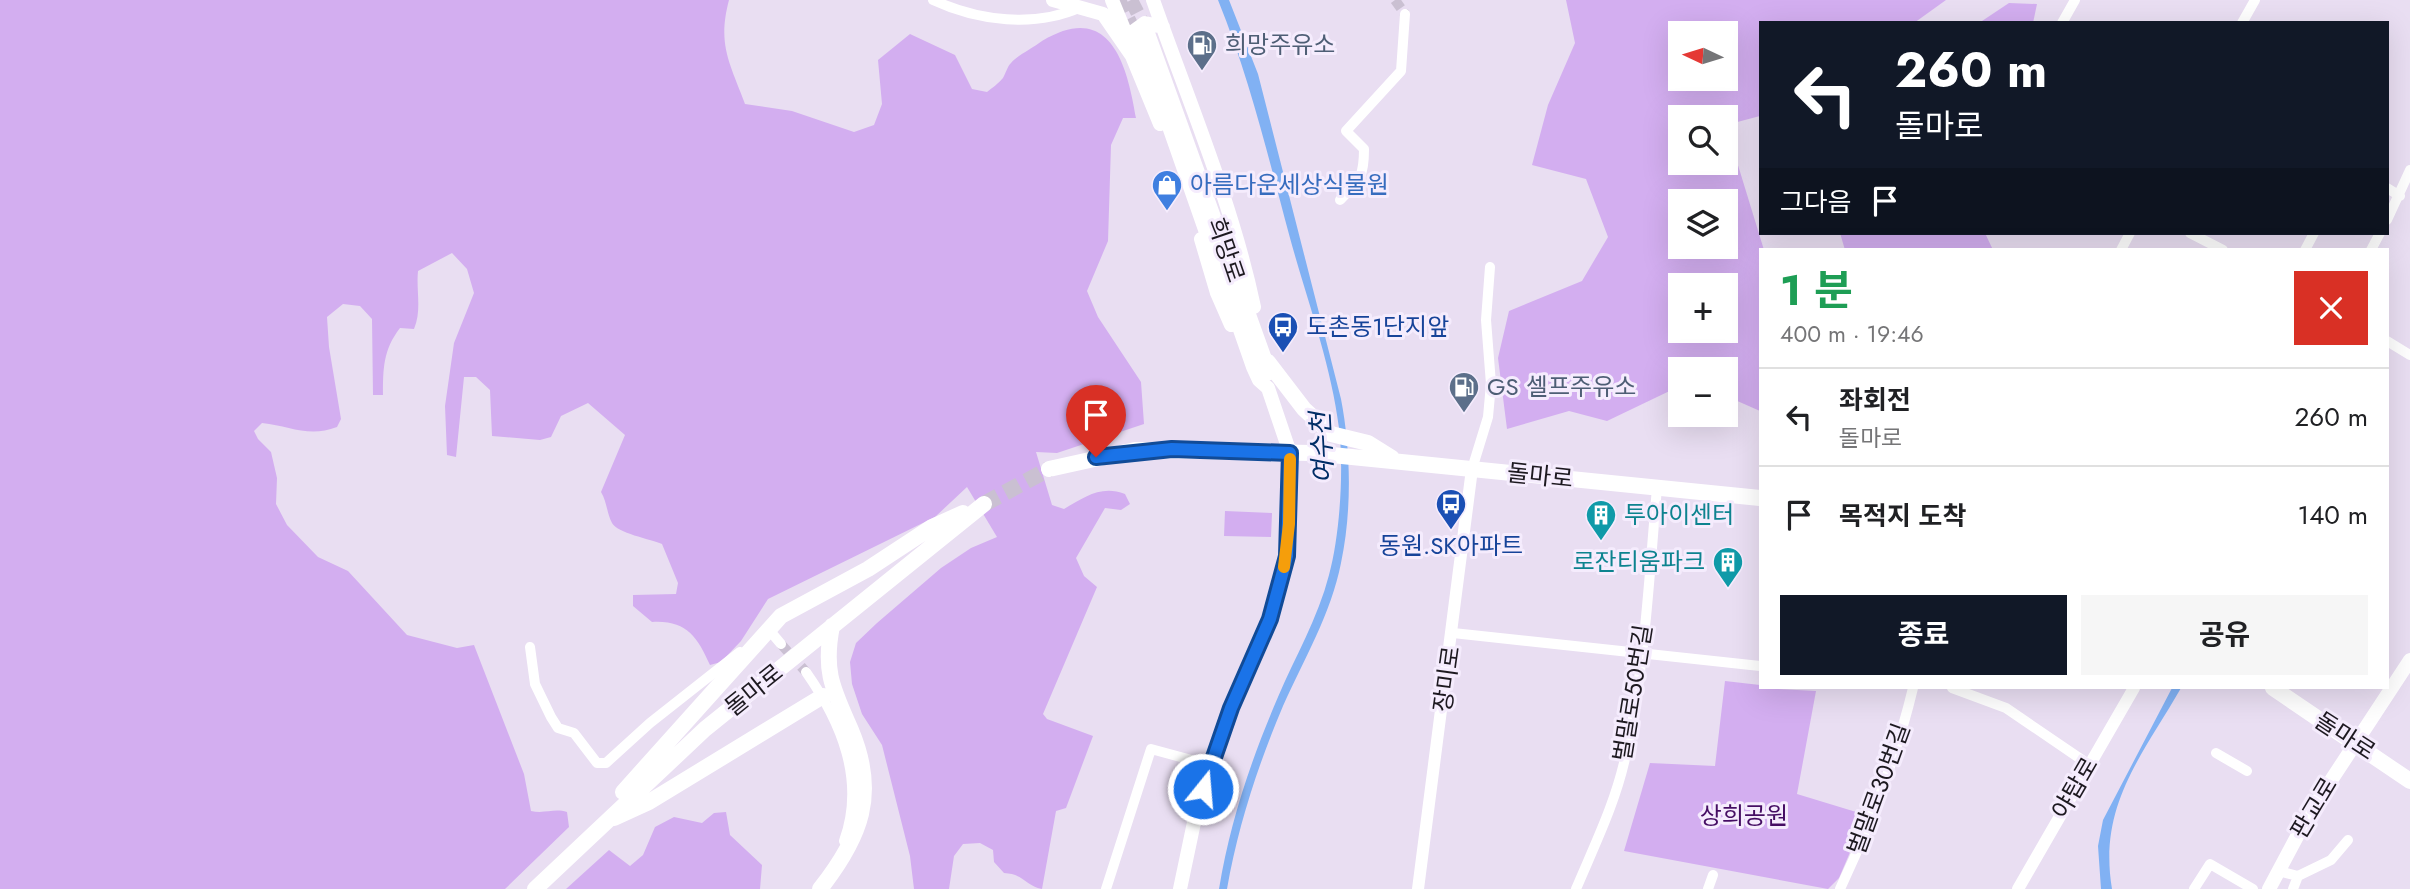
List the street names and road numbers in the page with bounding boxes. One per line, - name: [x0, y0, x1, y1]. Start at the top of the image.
- street label: 희망로: [1199, 213, 1254, 287]
- street label: 돌마로: [1505, 455, 1575, 496]
- street label: 벌말로50번길: [1604, 622, 1661, 764]
- street label: 장미로: [1425, 644, 1468, 714]
- street label: 돌마로: [717, 655, 790, 724]
- street label: 돌마로: [2308, 703, 2383, 768]
- street label: 벌말로30번길: [1839, 718, 1919, 860]
- street label: 야탑로: [2043, 750, 2106, 825]
- street label: 판교로: [2282, 770, 2346, 845]

